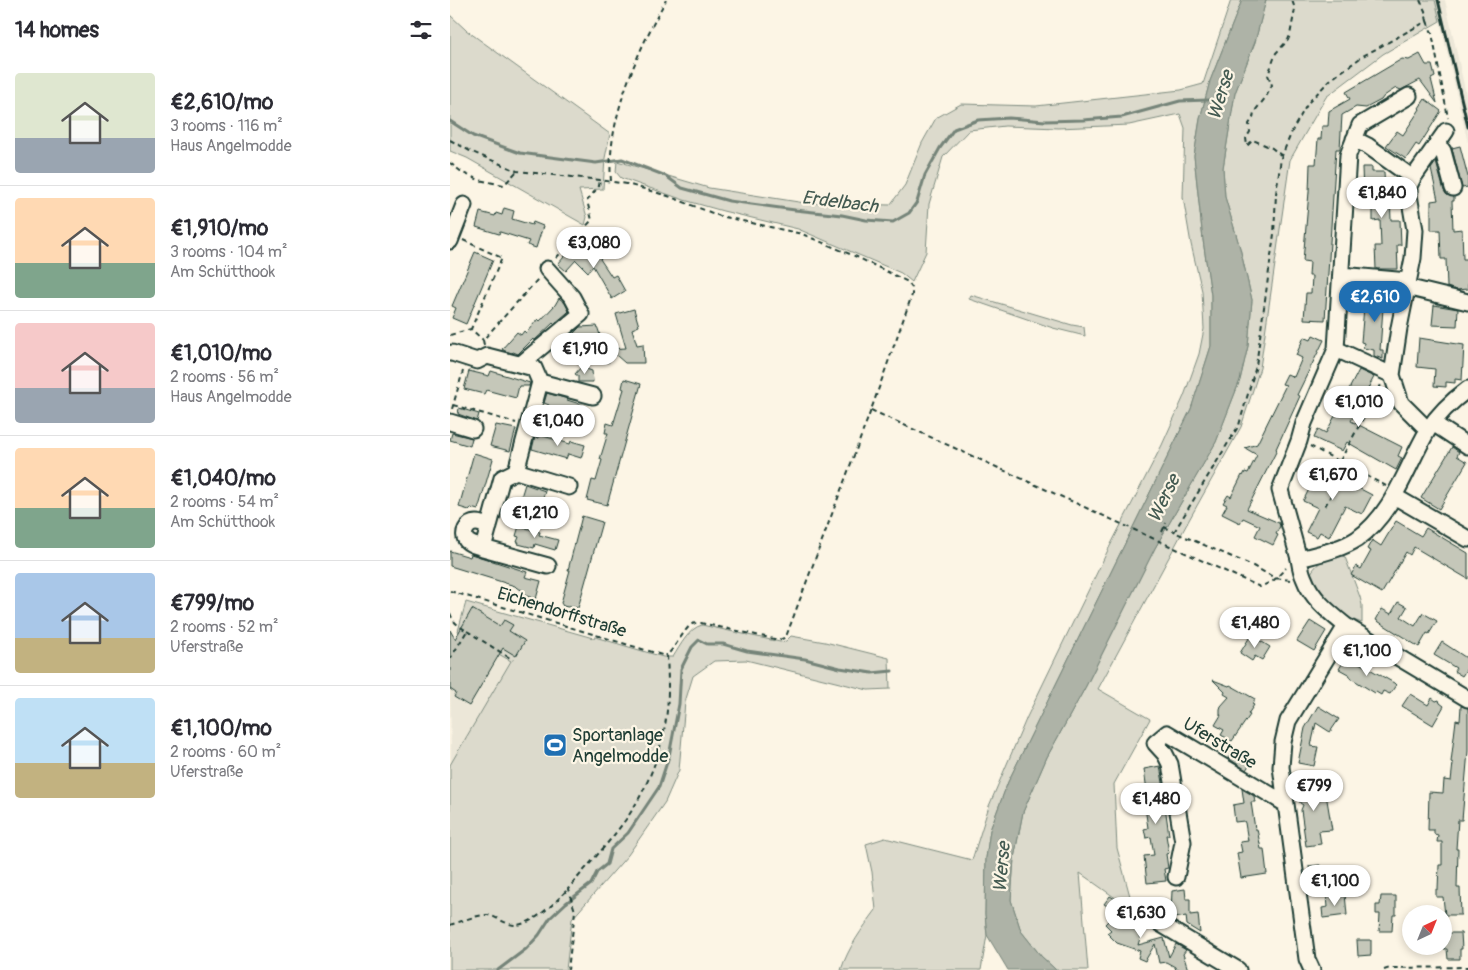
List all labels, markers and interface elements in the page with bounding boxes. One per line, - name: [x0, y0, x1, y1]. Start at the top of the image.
- icon: filters: [407, 16, 435, 44]
- text: 14 homes: [15, 17, 99, 44]
- water label: Werse: [1202, 66, 1240, 123]
- text: €2,610/mo: [170, 89, 273, 116]
- icon: home: [55, 93, 115, 153]
- text: 3 rooms · 116 m²: [170, 116, 283, 136]
- text: Haus Angelmodde: [170, 136, 292, 156]
- pin: €1,840: [1341, 176, 1423, 219]
- text: €1,840: [1357, 183, 1407, 203]
- water label: Erdelbach: [800, 185, 880, 219]
- text: €1,910/mo: [170, 215, 268, 242]
- icon: home: [55, 218, 115, 278]
- pin: €3,080: [553, 226, 635, 269]
- text: €3,080: [567, 233, 621, 253]
- text: 3 rooms · 104 m²: [170, 242, 287, 262]
- text: Am Schütthook: [170, 262, 275, 282]
- pin: €2,610: [1334, 280, 1416, 323]
- text: €2,610: [1350, 287, 1400, 307]
- pin: €1,910: [544, 332, 626, 375]
- text: €1,910: [562, 339, 608, 359]
- text: €1,010/mo: [170, 340, 272, 367]
- icon: home: [55, 343, 115, 403]
- text: 2 rooms · 56 m²: [170, 367, 279, 387]
- pin: €1,010: [1318, 386, 1400, 428]
- text: Haus Angelmodde: [170, 387, 292, 407]
- text: €1,010: [1335, 392, 1384, 412]
- pin: €1,040: [517, 404, 599, 447]
- text: €1,040: [532, 411, 584, 431]
- pin: €1,670: [1292, 458, 1374, 501]
- text: €1,040/mo: [170, 465, 276, 492]
- text: €1,670: [1308, 465, 1358, 485]
- icon: home: [55, 468, 115, 528]
- water label: Werse: [1142, 469, 1186, 526]
- text: 2 rooms · 54 m²: [170, 492, 279, 512]
- pin: €1,210: [494, 496, 576, 539]
- text: €1,210: [511, 503, 559, 523]
- text: Am Schütthook: [170, 512, 275, 532]
- street label: Eichendorffstraße: [494, 582, 629, 643]
- text: €799/mo: [170, 590, 254, 617]
- icon: home: [55, 593, 115, 653]
- pin: €1,480: [1214, 606, 1296, 649]
- text: €1,480: [1230, 613, 1280, 633]
- text: 2 rooms · 52 m²: [170, 617, 279, 637]
- pin: €1,100: [1326, 634, 1408, 677]
- text: Uferstraße: [170, 637, 243, 657]
- text: €1,100: [1343, 641, 1392, 661]
- street label: Uferstraße: [1179, 712, 1261, 775]
- text: €1,100/mo: [170, 715, 272, 742]
- icon: home: [55, 718, 115, 778]
- place label: Sportanlage Angelmodde: [572, 724, 669, 768]
- sports icon: Sportanlage Angelmodde: [542, 732, 568, 758]
- text: 2 rooms · 60 m²: [170, 742, 281, 762]
- text: Uferstraße: [170, 762, 243, 782]
- pin: €799: [1284, 770, 1344, 812]
- text: €799: [1296, 776, 1332, 796]
- pin: €1,480: [1115, 782, 1197, 825]
- text: €1,480: [1131, 789, 1181, 809]
- water label: Werse: [988, 839, 1016, 893]
- pin: €1,100: [1294, 864, 1376, 907]
- text: €1,100: [1311, 871, 1360, 891]
- pin: €1,630: [1100, 896, 1182, 939]
- text: €1,630: [1116, 903, 1166, 923]
- north arrow: [1402, 905, 1452, 955]
- map controls: [1402, 905, 1452, 955]

